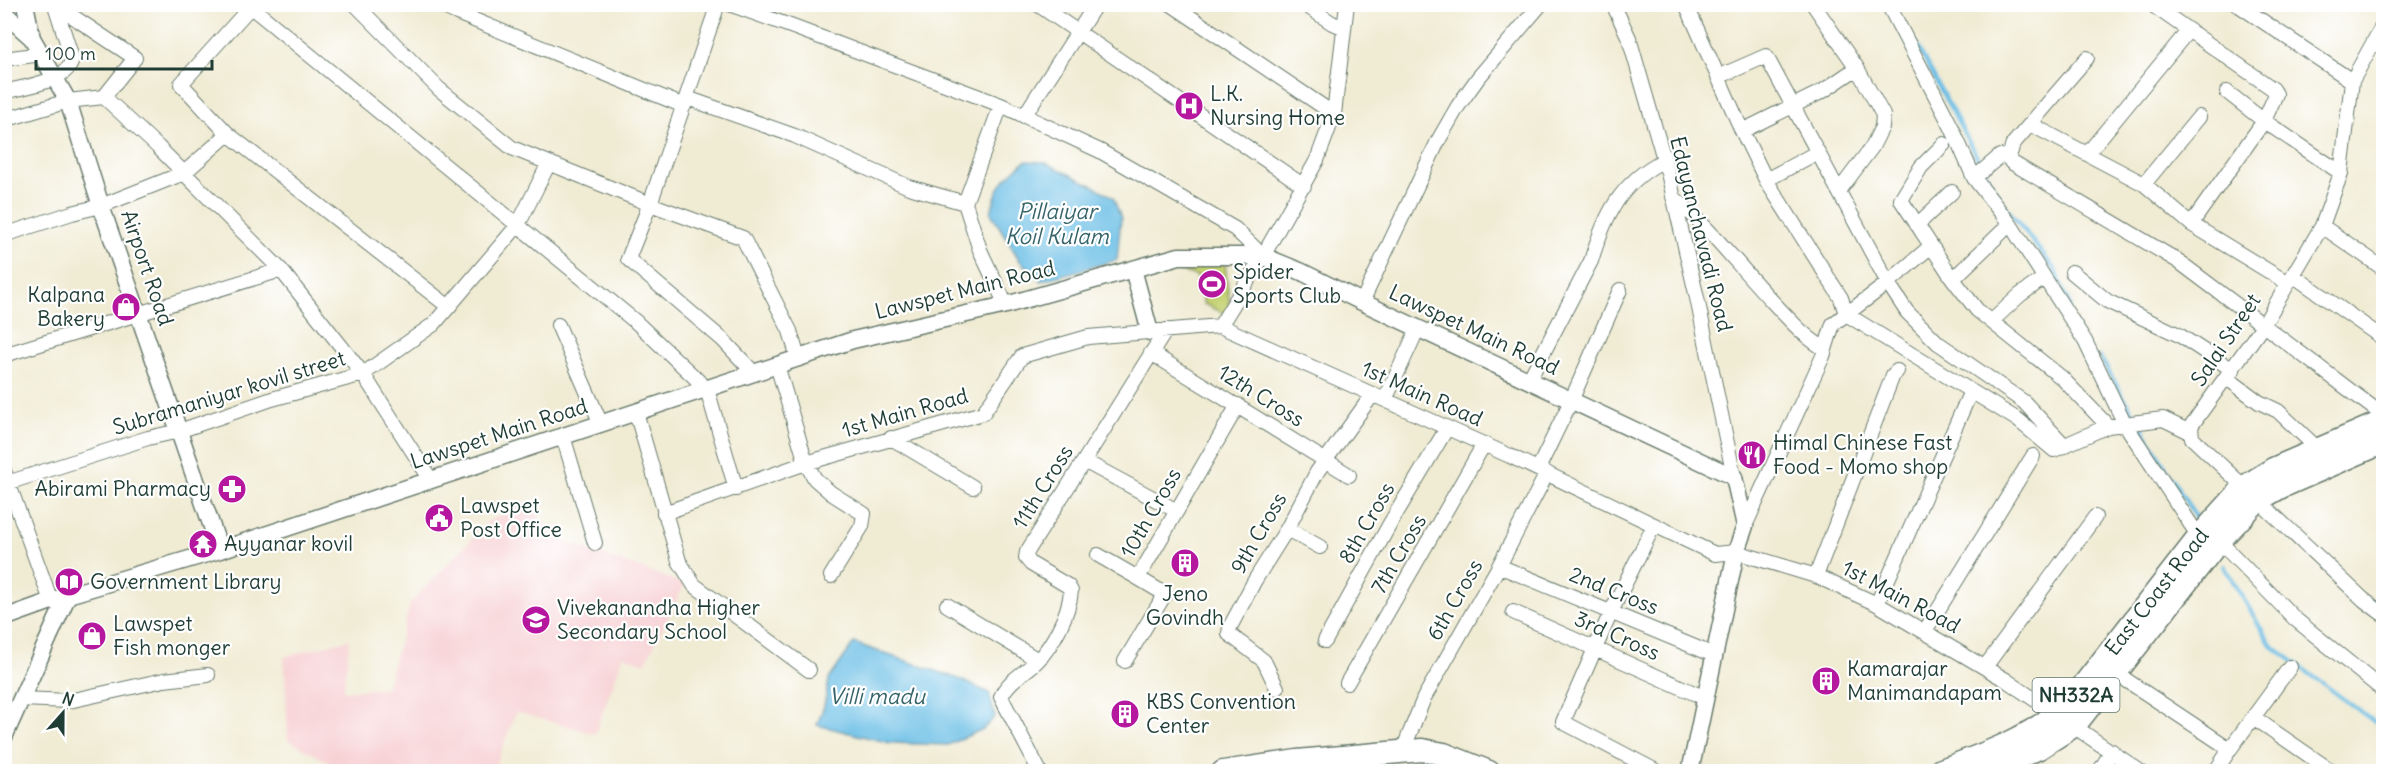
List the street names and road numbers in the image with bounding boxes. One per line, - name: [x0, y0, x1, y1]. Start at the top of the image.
- street label: Edayanchavadi Road: [1664, 133, 1739, 334]
- street label: Airport Road: [115, 207, 180, 329]
- street label: Lawspet Main Road: [872, 254, 1058, 325]
- street label: Lawspet Main Road: [1385, 278, 1564, 381]
- street label: Salai Street: [2185, 288, 2266, 391]
- street label: Subramaniyar kovil street: [109, 344, 348, 441]
- street label: 1st Main Road: [1357, 355, 1487, 432]
- street label: 12th Cross: [1213, 358, 1310, 433]
- street label: 1st Main Road: [839, 382, 971, 443]
- street label: Lawspet Main Road: [407, 392, 591, 475]
- street label: 11th Cross: [1006, 440, 1079, 534]
- street label: 10th Cross: [1114, 463, 1187, 563]
- street label: 8th Cross: [1333, 477, 1401, 568]
- street label: 9th Cross: [1225, 487, 1293, 578]
- street label: 7th Cross: [1365, 509, 1432, 598]
- street label: East Coast Road: [2099, 523, 2215, 661]
- street label: 6th Cross: [1421, 554, 1489, 645]
- street label: 1st Main Road: [1838, 554, 1965, 639]
- street label: 2nd Cross: [1566, 560, 1663, 621]
- street label: 3rd Cross: [1570, 605, 1664, 666]
- road number: NH332A: [2032, 678, 2120, 712]

